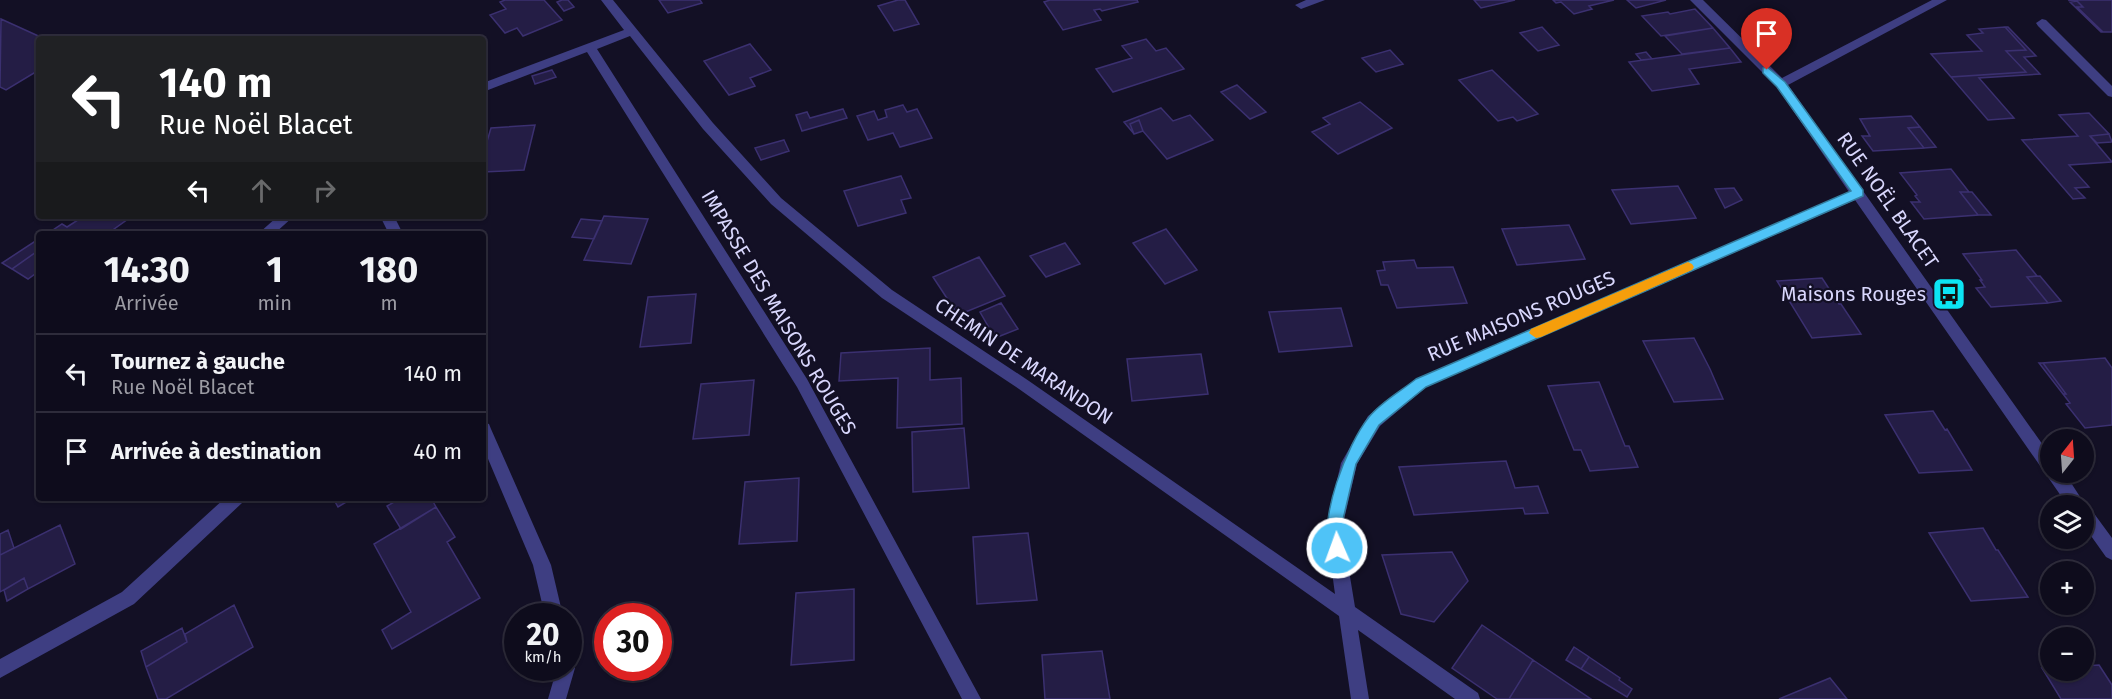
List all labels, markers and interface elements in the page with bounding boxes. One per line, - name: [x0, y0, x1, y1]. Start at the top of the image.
- pin: [1741, 8, 1792, 70]
- icon: arrive: [1750, 17, 1783, 50]
- text: 140 m: [159, 58, 272, 108]
- icon: left: [60, 60, 138, 138]
- text: Rue Noël Blacet: [159, 109, 353, 141]
- street label: RUE NOËL BLACET: [1832, 127, 1944, 273]
- icon: left: [182, 174, 215, 207]
- icon: ahead: [245, 174, 278, 207]
- icon: right: [308, 174, 341, 207]
- street label: IMPASSE DES MAISONS ROUGES: [696, 185, 862, 439]
- text: 14:30: [104, 248, 190, 292]
- text: 1: [266, 248, 283, 292]
- text: 180: [360, 248, 418, 292]
- street label: RUE MAISONS ROUGES: [1423, 266, 1619, 366]
- bus stop icon: Maisons Rouges: [1931, 276, 1967, 312]
- place label: Maisons Rouges: [1781, 282, 1926, 306]
- text: Arrivée: [115, 291, 179, 315]
- text: min: [257, 291, 292, 315]
- text: m: [380, 291, 398, 315]
- street label: CHEMIN DE MARANDON: [930, 292, 1118, 430]
- text: Tournez à gauche: [111, 348, 285, 375]
- icon: left: [60, 357, 93, 390]
- text: 140 m: [404, 360, 462, 387]
- text: Rue Noël Blacet: [111, 375, 254, 399]
- north arrow: [2040, 429, 2094, 483]
- map controls: [2040, 429, 2094, 681]
- icon: arrive: [60, 435, 93, 468]
- text: Arrivée à destination: [111, 438, 321, 465]
- text: 40 m: [413, 438, 462, 465]
- button: layers: [2040, 495, 2094, 549]
- position arrow: [1305, 516, 1369, 580]
- button: +: [2040, 561, 2094, 615]
- speed limit sign: 30: [594, 603, 672, 681]
- text: 20: [526, 617, 560, 653]
- button: −: [2040, 627, 2094, 681]
- text: km/h: [524, 648, 562, 666]

